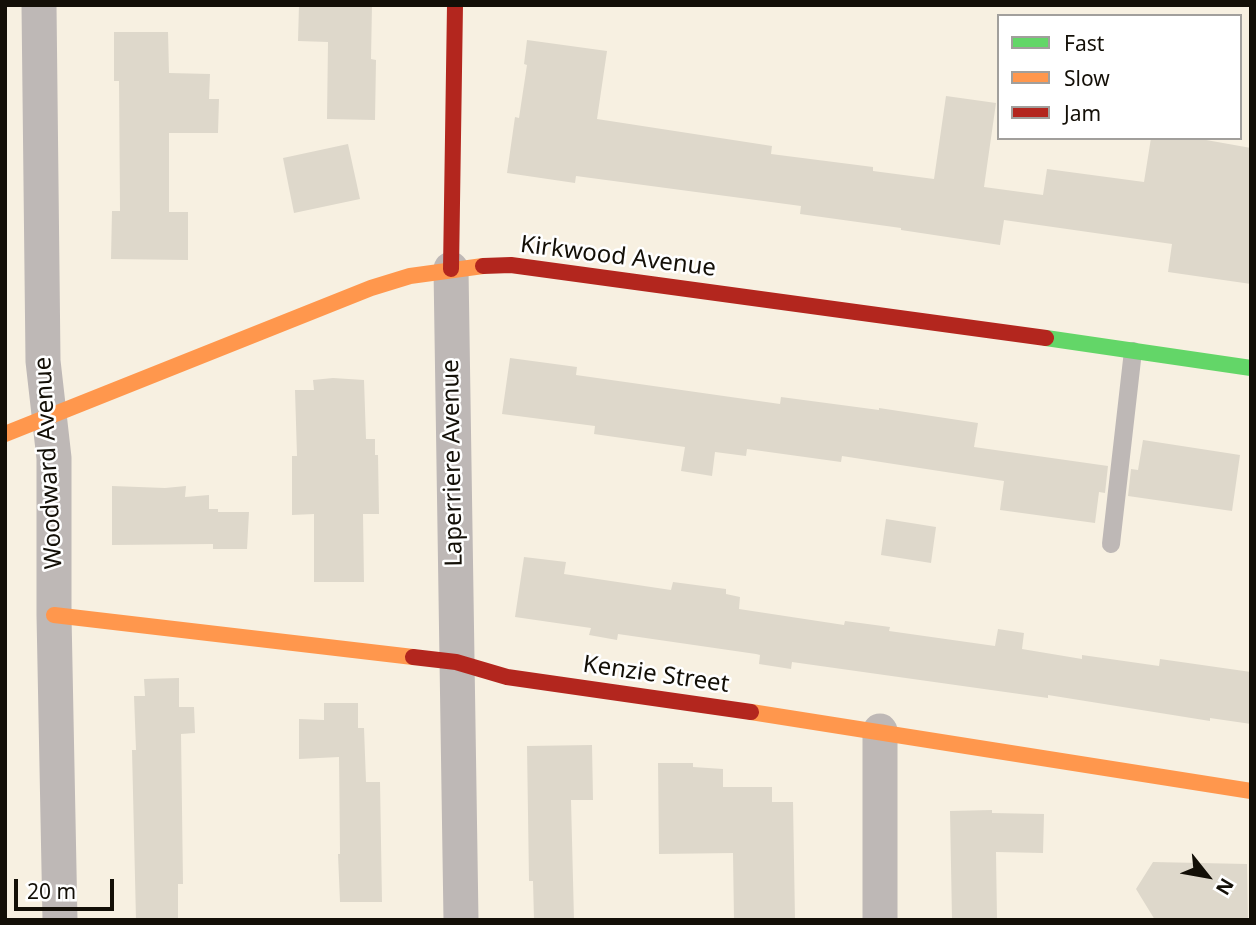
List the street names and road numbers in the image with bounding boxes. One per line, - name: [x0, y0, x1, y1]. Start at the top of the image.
- street label: Kirkwood Avenue: [519, 231, 717, 283]
- street label: Woodward Avenue: [29, 356, 69, 570]
- street label: Laperriere Avenue: [437, 359, 469, 567]
- street label: Kenzie Street: [581, 650, 731, 700]

